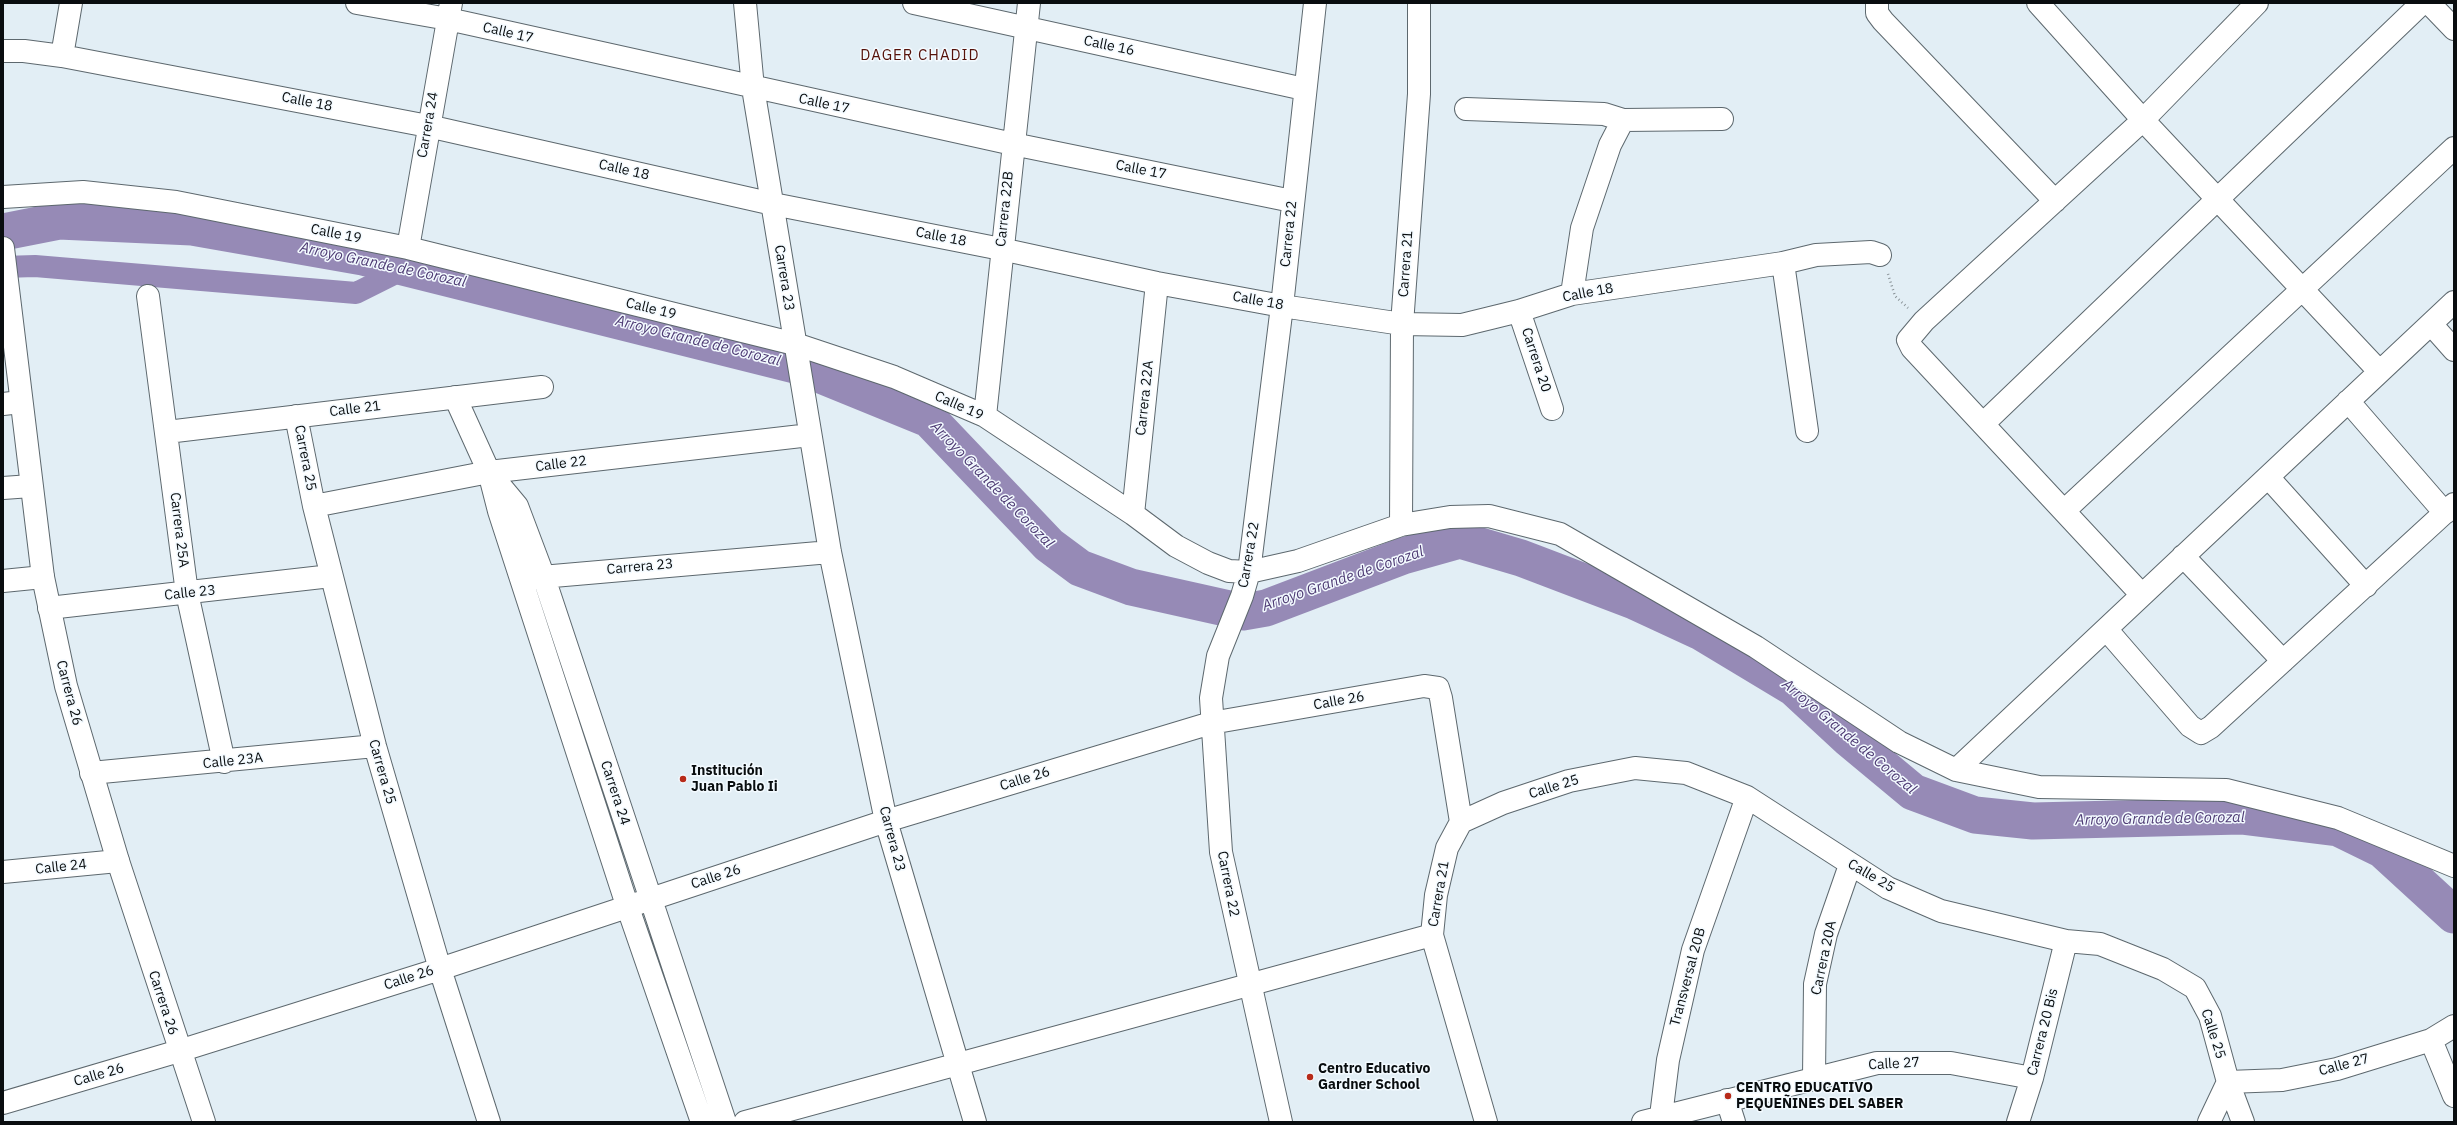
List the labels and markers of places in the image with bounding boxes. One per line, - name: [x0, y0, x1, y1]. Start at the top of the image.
- place label: Institución Juan Pablo Ii: [691, 763, 778, 796]
- marker: Institución Juan Pablo Ii: [678, 774, 688, 784]
- place label: Centro Educativo Gardner School: [1318, 1061, 1430, 1094]
- marker: Centro Educativo Gardner School: [1305, 1072, 1315, 1082]
- place label: CENTRO EDUCATIVO PEQUEÑINES DEL SABER: [1736, 1080, 1903, 1112]
- marker: CENTRO EDUCATIVO PEQUEÑINES DEL SABER: [1723, 1091, 1733, 1101]

